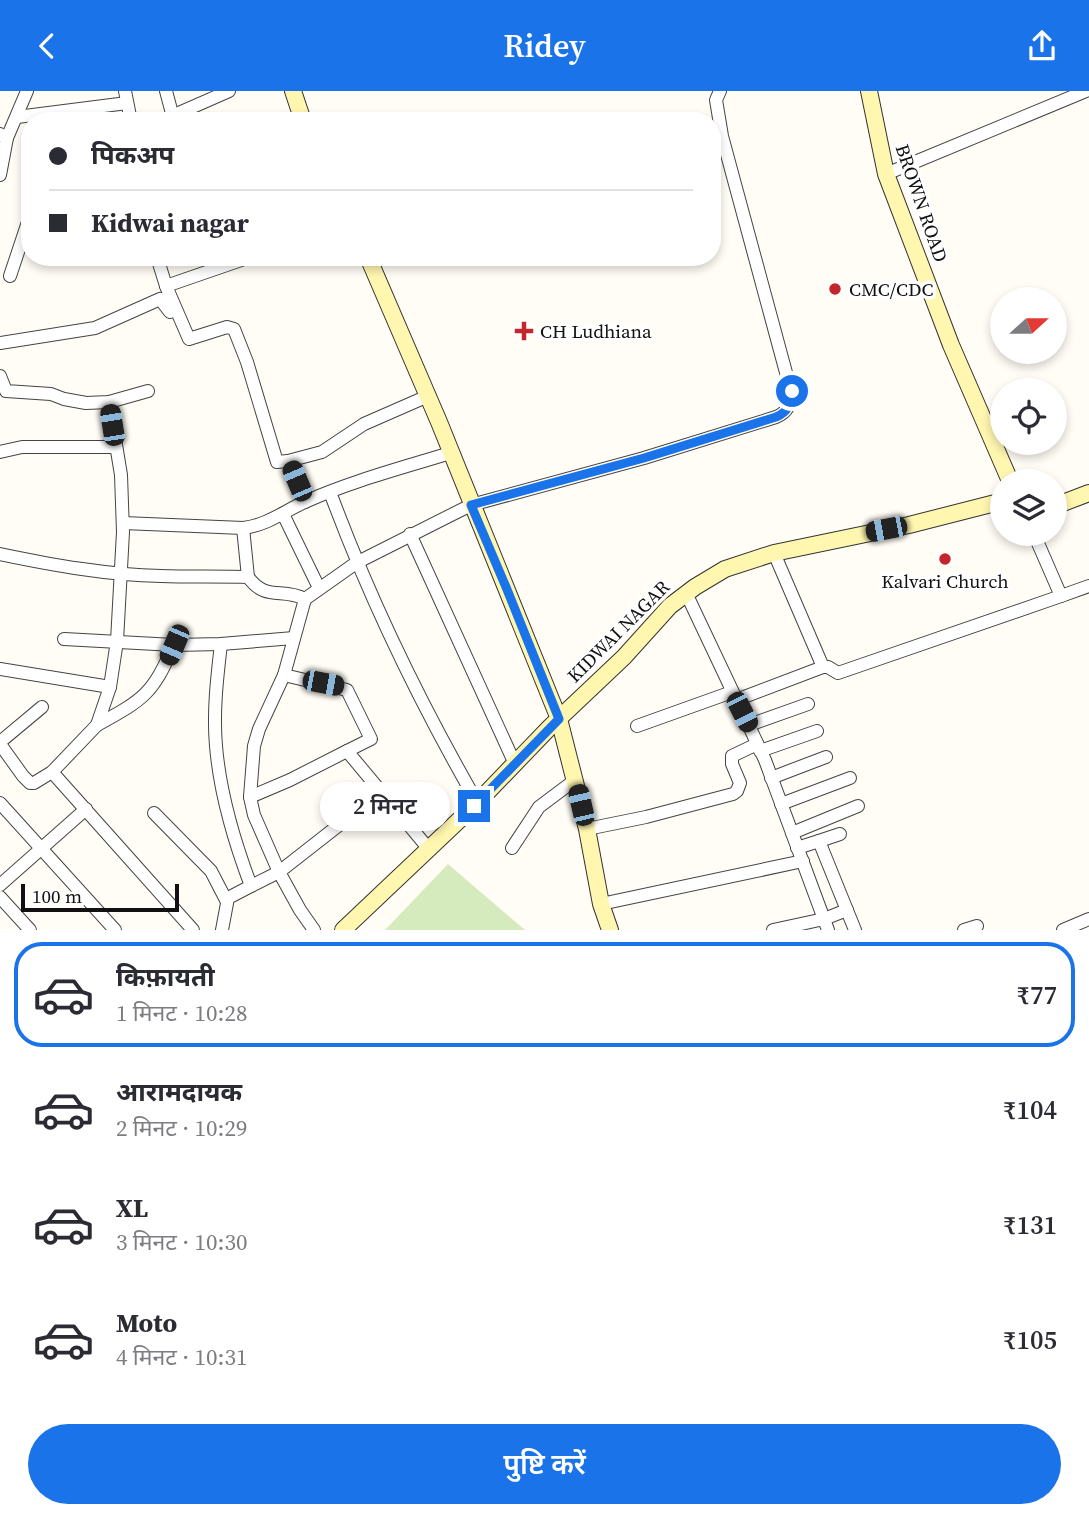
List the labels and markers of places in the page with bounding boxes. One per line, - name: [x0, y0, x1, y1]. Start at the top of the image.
- place label: CMC/CDC: [849, 276, 934, 302]
- marker: CMC/CDC: [827, 281, 843, 297]
- place label: CH Ludhiana: [540, 318, 652, 344]
- marker: CH Ludhiana: [514, 321, 534, 341]
- marker: Kalvari Church: [937, 551, 953, 567]
- place label: Kalvari Church: [881, 568, 1009, 594]

